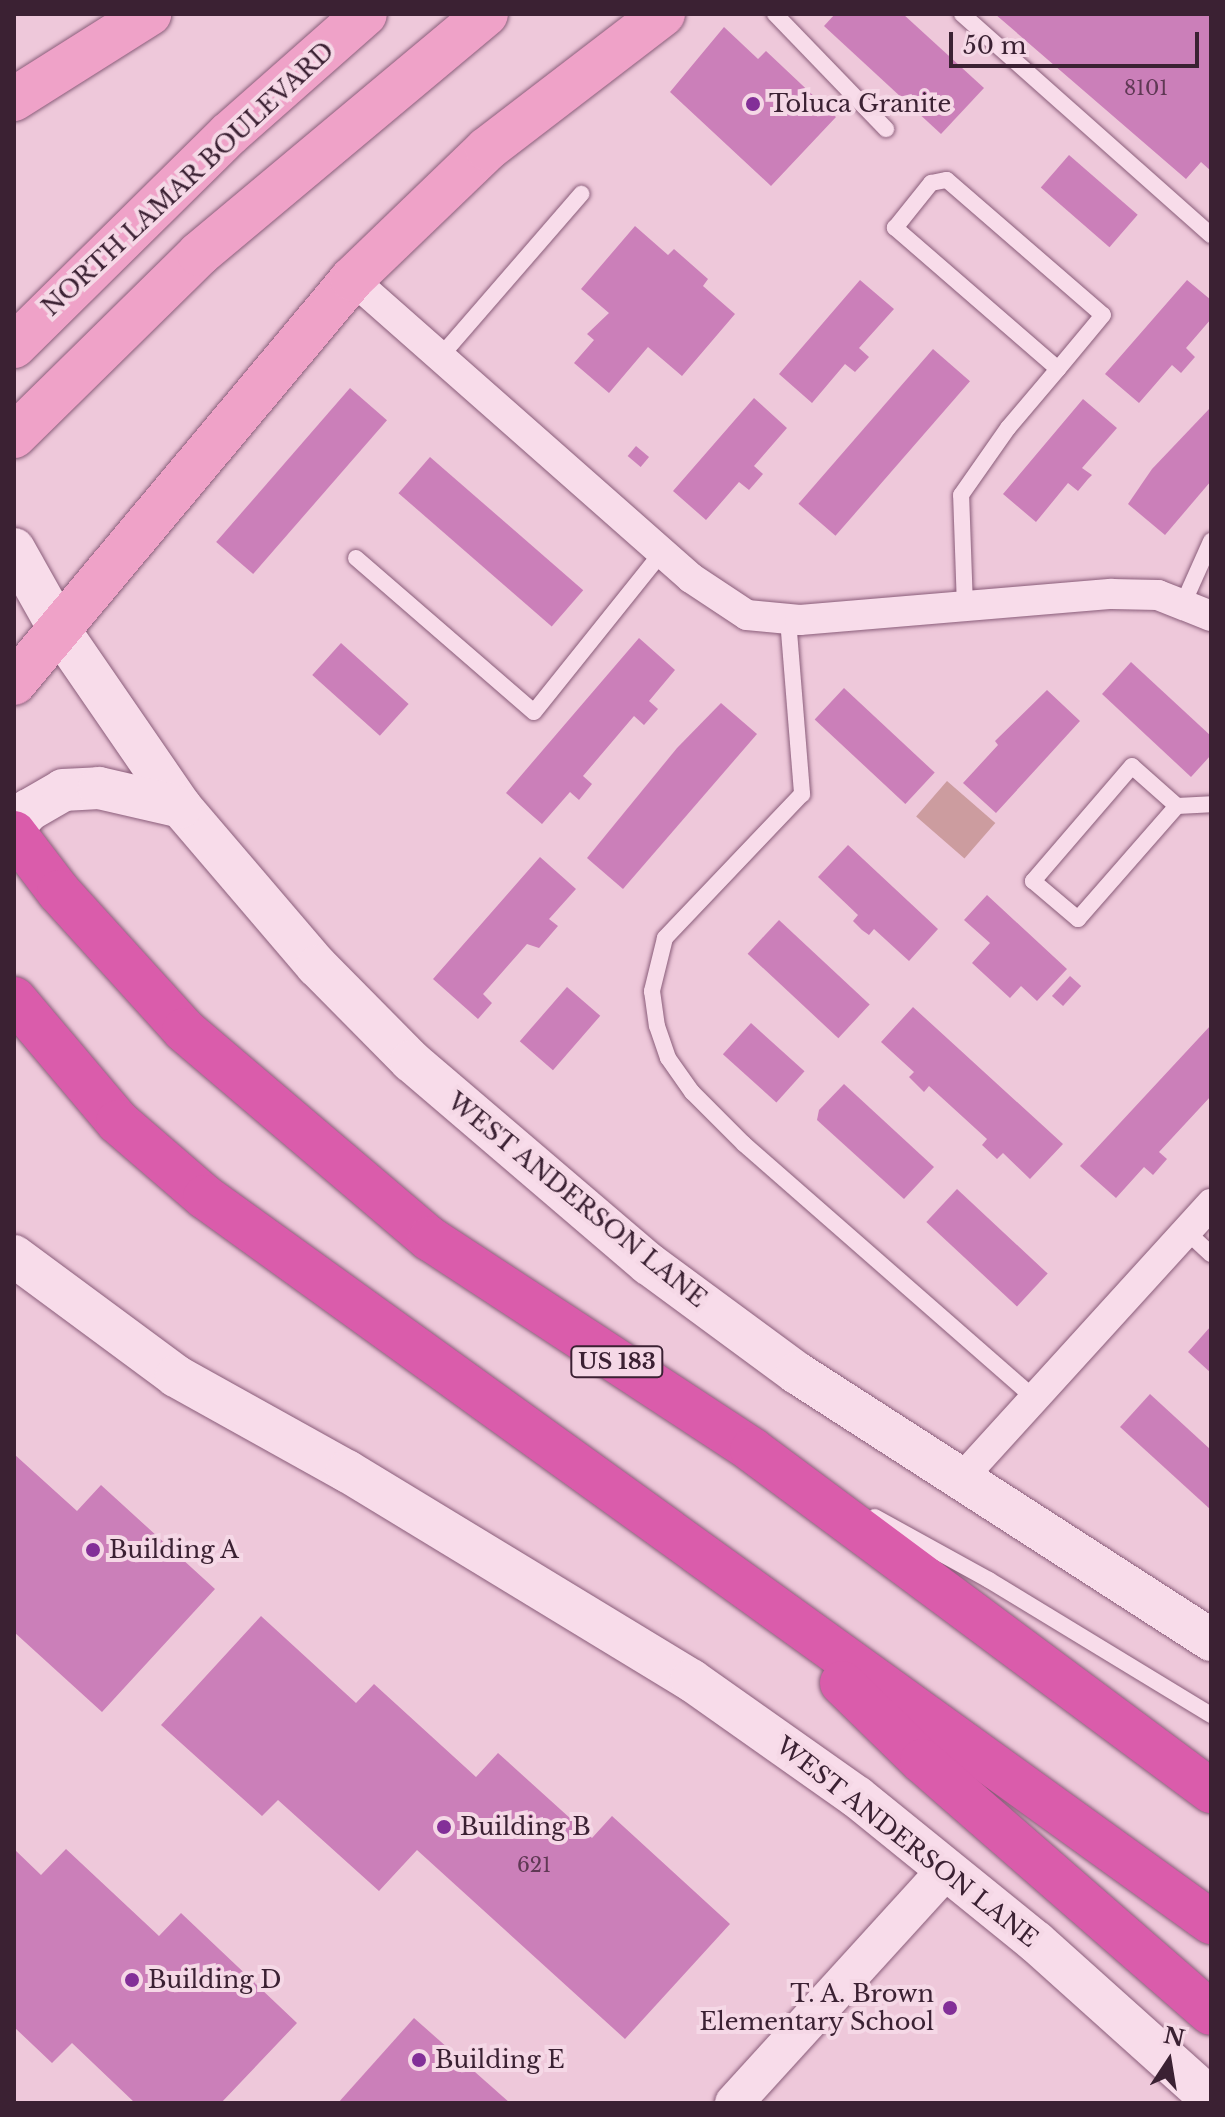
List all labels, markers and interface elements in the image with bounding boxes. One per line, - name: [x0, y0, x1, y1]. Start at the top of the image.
- scale bar: [953, 16, 1203, 66]
- text: 50 m: [963, 31, 1026, 60]
- street label: NORTH LAMAR BOULEVARD: [36, 36, 340, 322]
- house number: 8101: [1124, 76, 1168, 100]
- place label: Toluca Granite: [769, 90, 951, 118]
- marker: Toluca Granite: [744, 95, 762, 113]
- street label: WEST ANDERSON LANE: [441, 1086, 713, 1314]
- road number: US 183: [569, 1344, 665, 1380]
- place label: Building A: [109, 1536, 240, 1564]
- marker: Building A: [84, 1541, 102, 1559]
- street label: WEST ANDERSON LANE: [770, 1730, 1044, 1954]
- place label: Building B: [460, 1813, 591, 1841]
- marker: Building B: [435, 1818, 453, 1836]
- house number: 621: [517, 1853, 551, 1877]
- place label: Building D: [148, 1966, 282, 1994]
- marker: Building D: [123, 1971, 141, 1989]
- place label: T. A. Brown Elementary School: [699, 1980, 934, 2036]
- marker: T. A. Brown Elementary School: [941, 1999, 959, 2017]
- north arrow: [1129, 2021, 1209, 2101]
- text: N: [1161, 2022, 1187, 2052]
- place label: Building E: [435, 2046, 565, 2074]
- marker: Building E: [410, 2051, 428, 2069]

